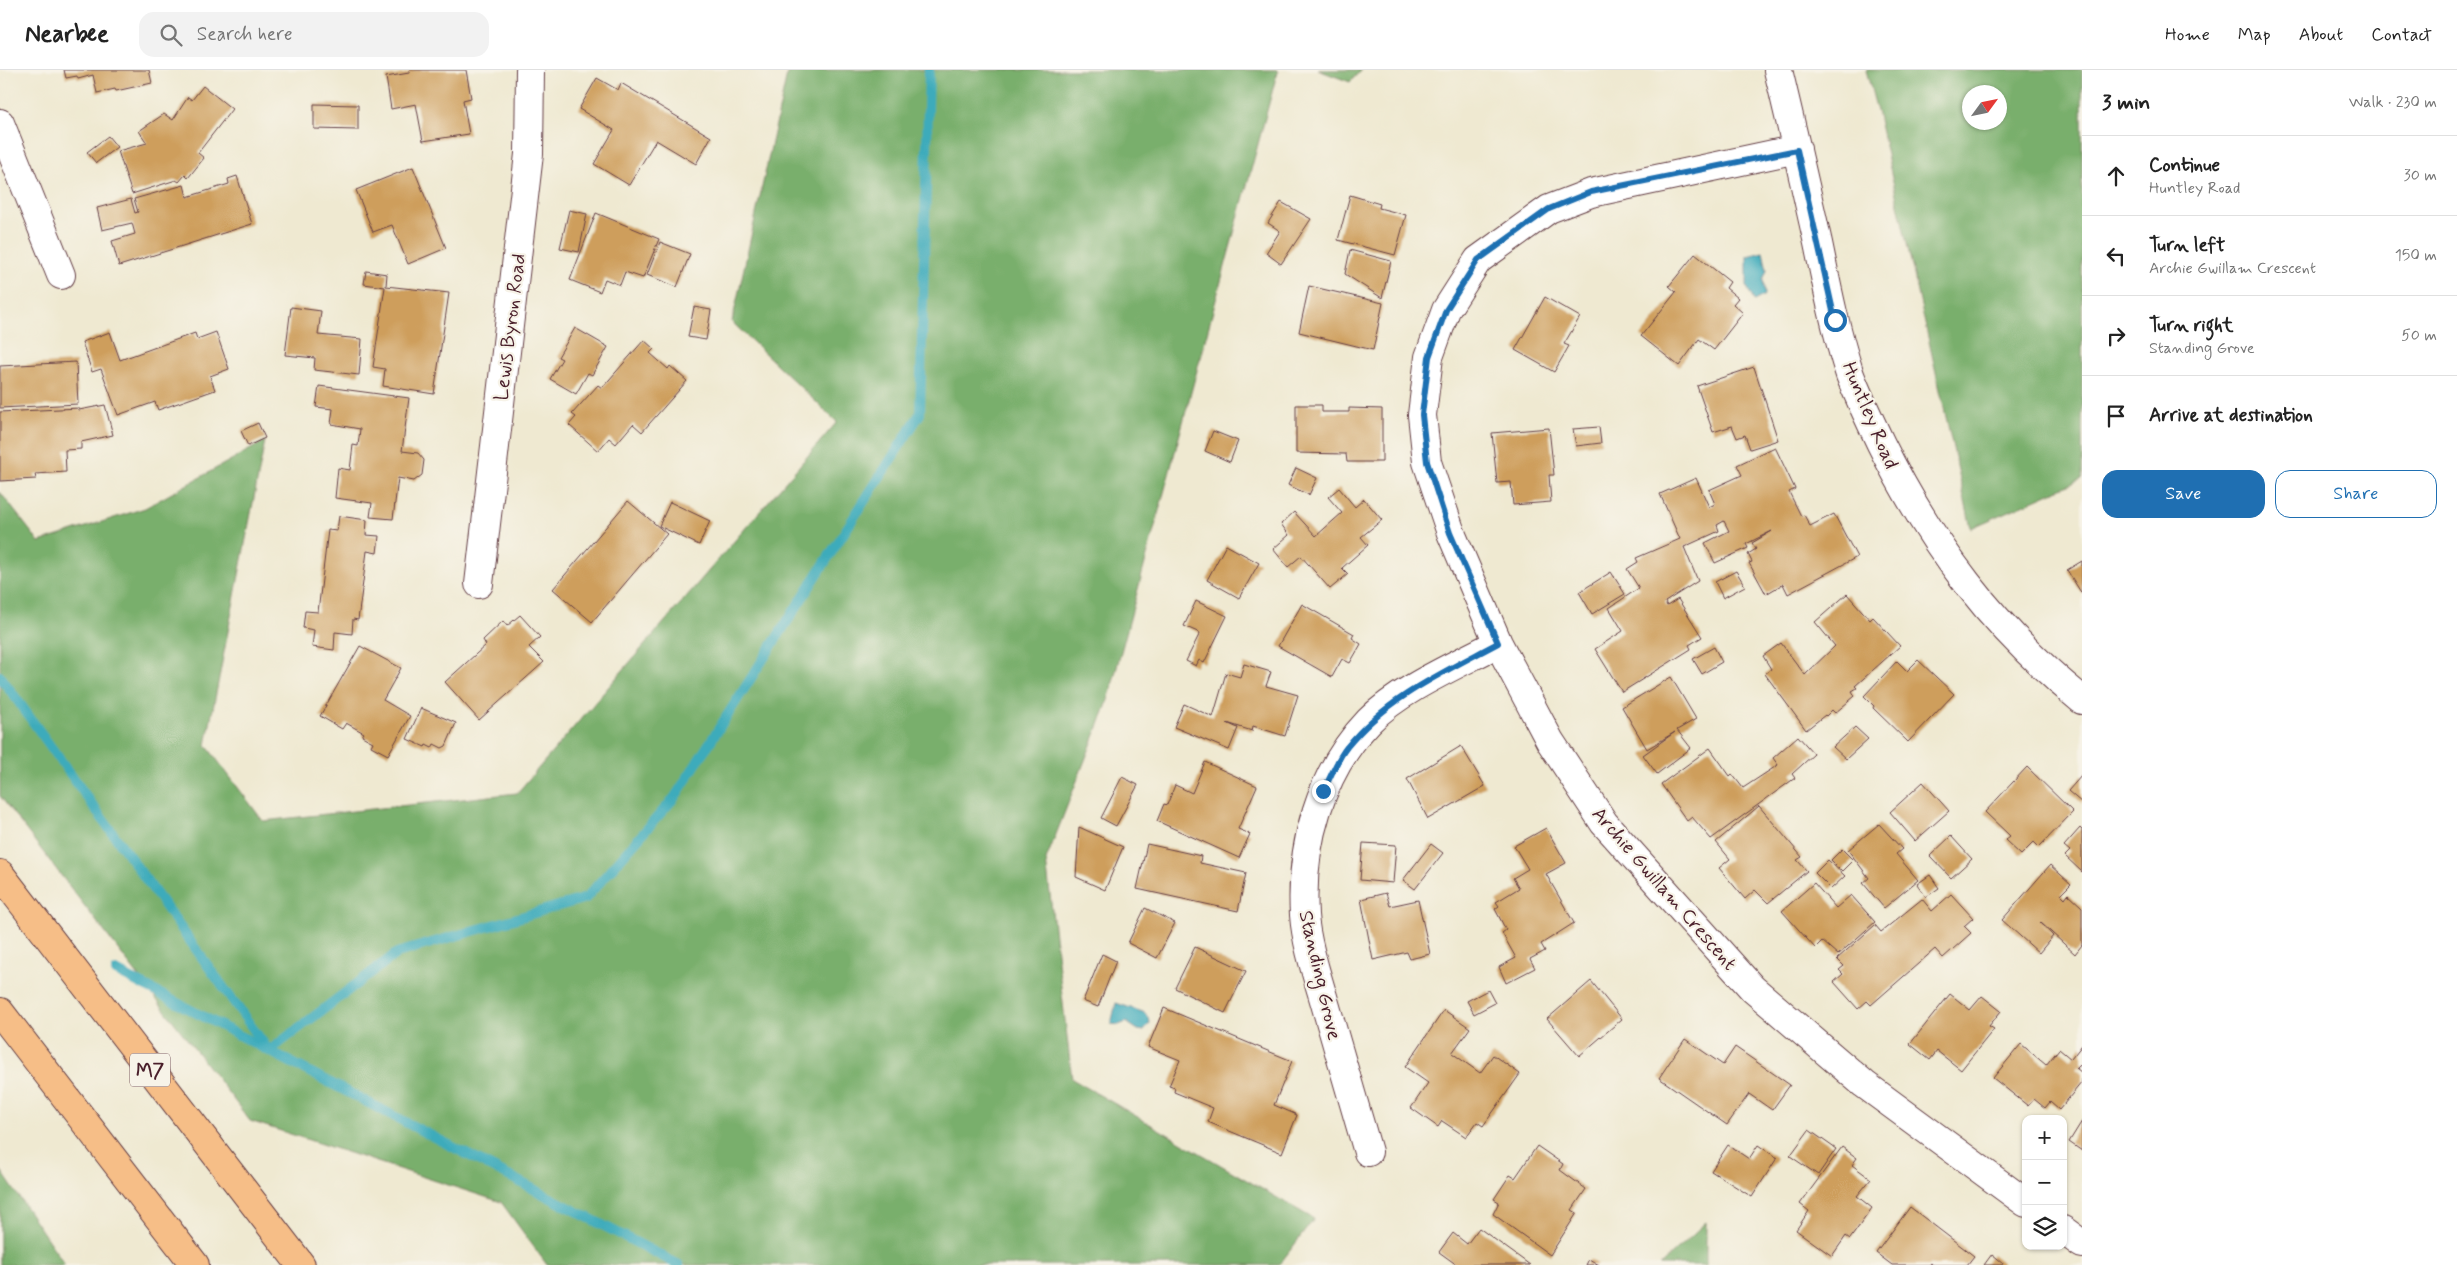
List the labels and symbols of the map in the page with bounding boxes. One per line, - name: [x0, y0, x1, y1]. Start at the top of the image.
- north arrow: [1962, 85, 2007, 130]
- street label: Lewis Byron Road: [488, 252, 533, 402]
- route start: [1824, 309, 1847, 332]
- street label: Huntley Road: [1835, 358, 1904, 473]
- route end: [1312, 780, 1335, 803]
- street label: Archie Gwillam Crescent: [1585, 801, 1742, 977]
- street label: Standing Grove: [1291, 908, 1348, 1043]
- road number: M7: [130, 1054, 170, 1086]

